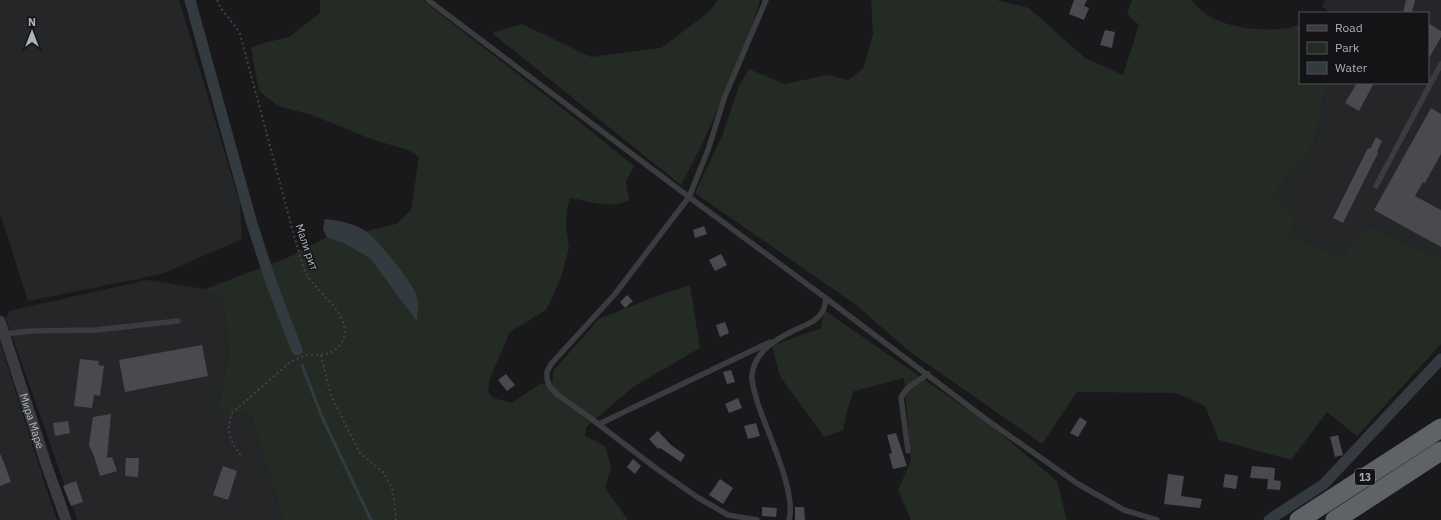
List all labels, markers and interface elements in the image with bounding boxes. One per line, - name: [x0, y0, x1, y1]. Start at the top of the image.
- north arrow: [12, 12, 52, 52]
- legend: [1299, 12, 1429, 84]
- text: N: [28, 15, 36, 29]
- text: Road: [1335, 20, 1363, 35]
- text: Park: [1335, 40, 1360, 55]
- text: Water: [1335, 60, 1368, 75]
- street label: Мали рит: [293, 222, 321, 272]
- street label: Мира Маре: [17, 391, 48, 450]
- road number: 13: [1355, 469, 1375, 485]

